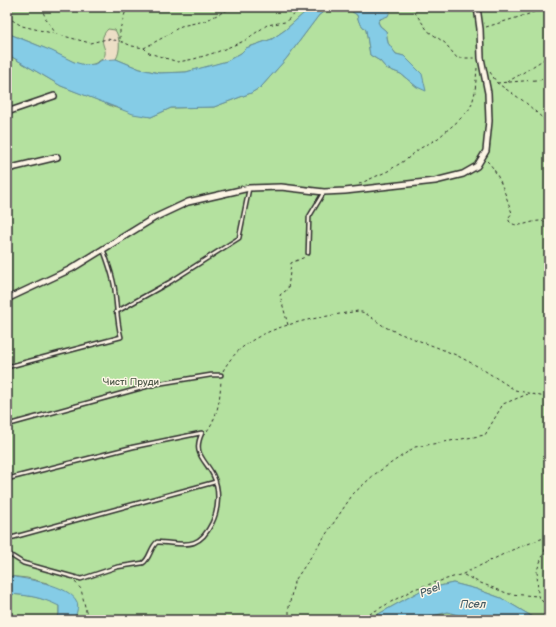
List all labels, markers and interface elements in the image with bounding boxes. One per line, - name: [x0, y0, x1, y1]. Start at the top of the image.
- park label: Чисті Пруди: [103, 376, 159, 388]
- water label: Psel: [418, 580, 443, 600]
- water label: Псел: [460, 598, 487, 611]

